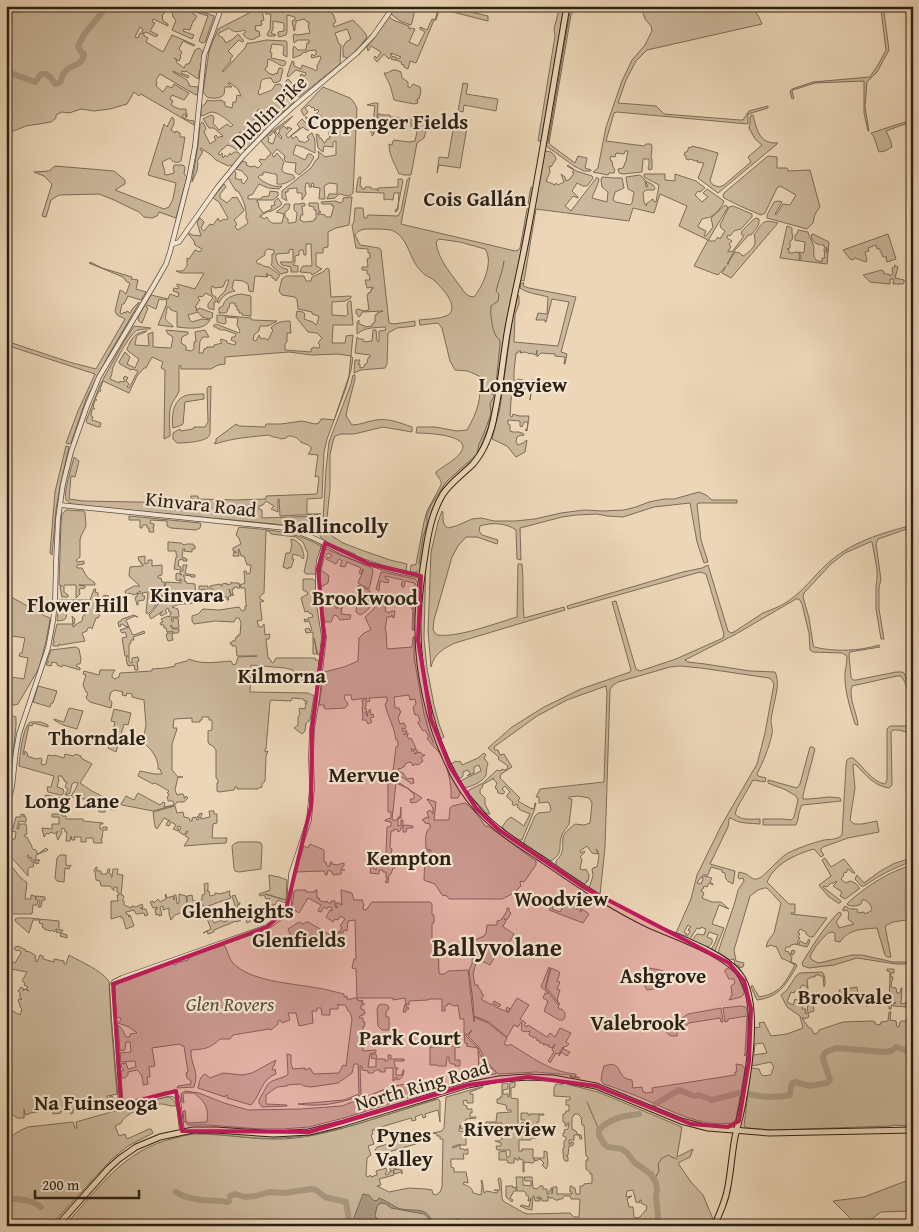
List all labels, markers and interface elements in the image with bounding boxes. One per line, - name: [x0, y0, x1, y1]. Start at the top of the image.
- street label: Dublin Pike: [224, 68, 313, 155]
- district label: Coppenger Fields: [308, 106, 468, 137]
- district label: Cois Gallán: [424, 183, 527, 214]
- district label: Longview: [479, 369, 568, 400]
- street label: Kinvara Road: [144, 483, 258, 524]
- district label: Ballincolly: [283, 509, 389, 541]
- district label: Kinvara: [150, 579, 224, 610]
- district label: Brookwood: [312, 582, 418, 613]
- district label: Flower Hill: [27, 589, 129, 620]
- district label: Kilmorna: [238, 660, 326, 691]
- district label: Thorndale: [48, 722, 146, 753]
- district label: Mervue: [328, 759, 400, 790]
- district label: Long Lane: [25, 785, 119, 816]
- district label: Kempton: [366, 842, 452, 873]
- district label: Woodview: [514, 883, 609, 914]
- district label: Glenheights: [182, 895, 294, 926]
- district label: Glenfields: [252, 924, 346, 955]
- district label: Ballyvolane: [432, 929, 562, 965]
- district label: Ashgrove: [620, 960, 706, 991]
- district label: Brookvale: [798, 981, 892, 1012]
- park label: Glen Rovers: [186, 989, 275, 1018]
- district label: Valebrook: [590, 1007, 687, 1038]
- district label: Park Court: [359, 1022, 461, 1053]
- street label: North Ring Road: [351, 1051, 493, 1118]
- district label: Na Fuinseoga: [34, 1087, 158, 1118]
- district label: Riverview: [464, 1113, 557, 1144]
- district label: Pynes Valley: [375, 1119, 433, 1174]
- scale bar: [35, 1167, 139, 1199]
- text: 200 m: [42, 1174, 80, 1195]

